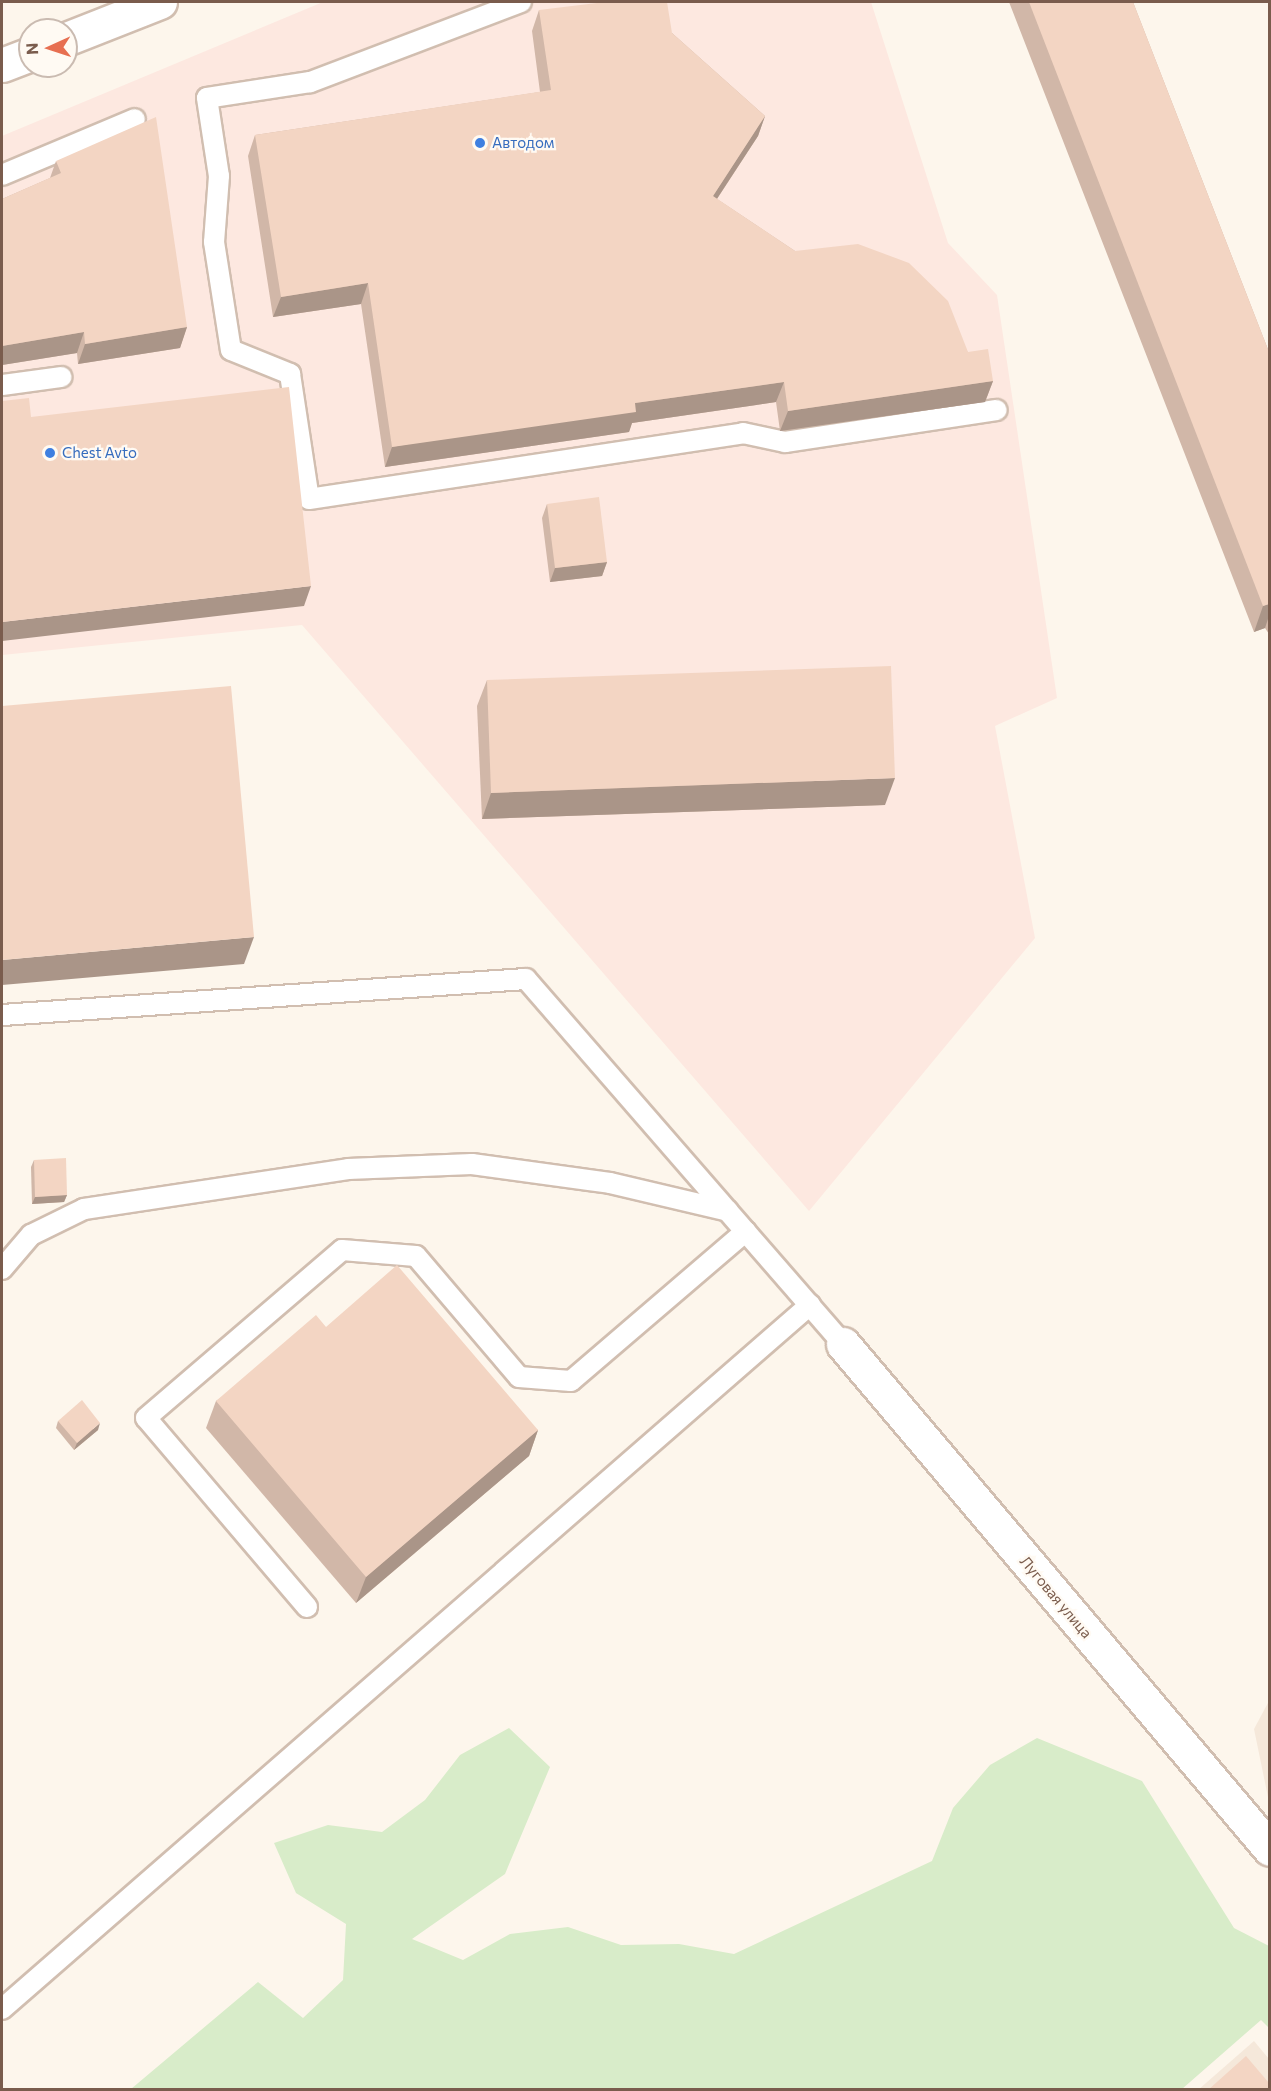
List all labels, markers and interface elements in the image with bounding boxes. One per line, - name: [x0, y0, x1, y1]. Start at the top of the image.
- north arrow: [18, 18, 78, 78]
- text: N: [22, 42, 41, 55]
- place label: Автодом: [492, 134, 554, 152]
- marker: Автодом: [473, 136, 487, 150]
- place label: Chest Avto: [62, 444, 137, 462]
- marker: Chest Avto: [43, 446, 57, 460]
- street label: Луговая улица: [1016, 1552, 1096, 1642]

